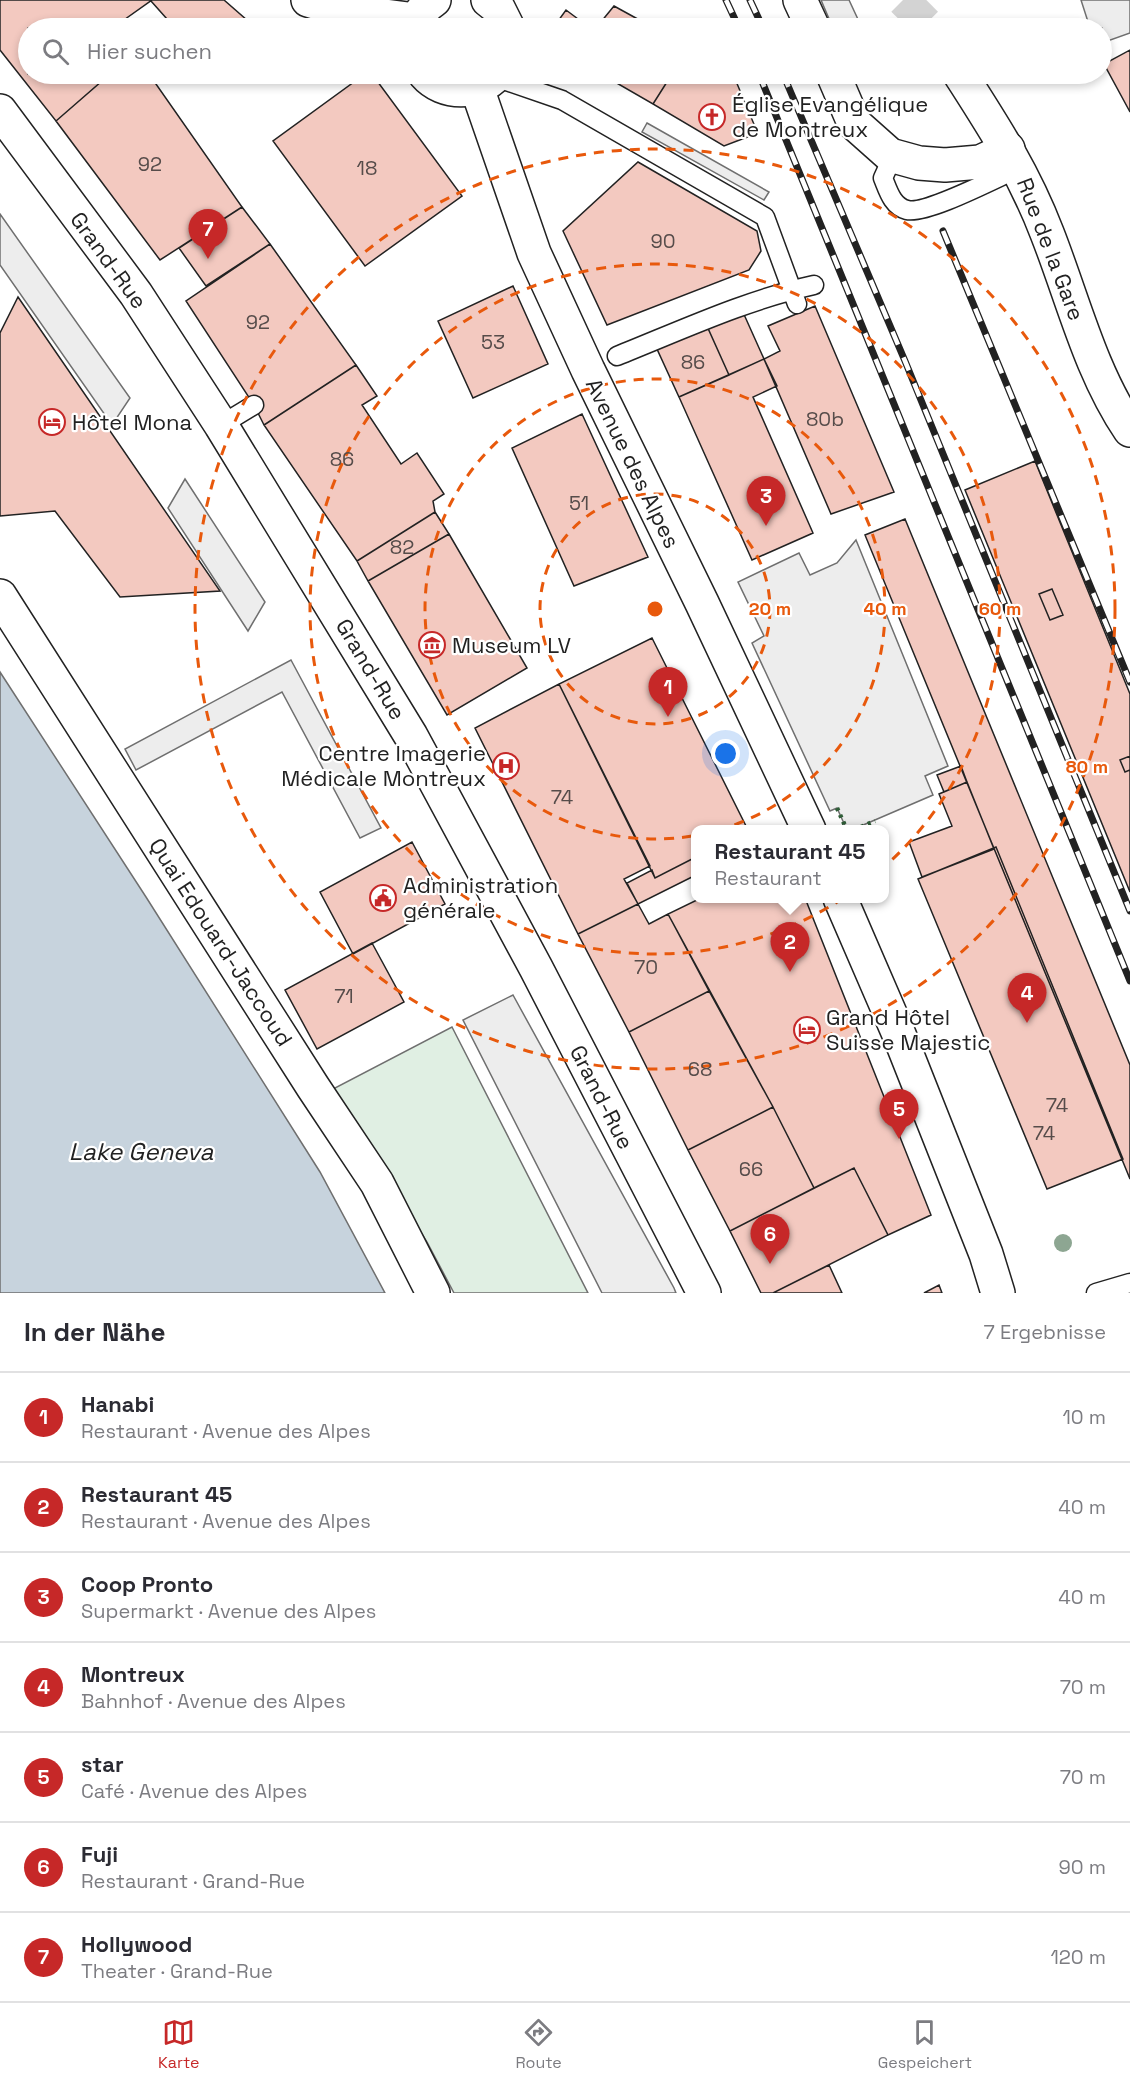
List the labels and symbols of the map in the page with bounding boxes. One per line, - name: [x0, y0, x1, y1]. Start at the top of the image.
- place label: Église Evangélique de Montreux: [732, 90, 928, 143]
- church icon: Église Evangélique de Montreux: [697, 102, 727, 132]
- house number: 92: [138, 151, 162, 177]
- house number: 18: [357, 155, 377, 181]
- street label: Rue de la Gare: [1011, 174, 1091, 324]
- street label: Grand-Rue: [64, 206, 154, 314]
- pin: 7: [188, 210, 228, 259]
- house number: 90: [650, 228, 676, 254]
- house number: 92: [246, 309, 270, 335]
- house number: 53: [481, 329, 505, 355]
- house number: 86: [681, 349, 705, 375]
- street label: Avenue des Alpes: [580, 373, 686, 553]
- house number: 80b: [806, 406, 844, 432]
- hotel icon: Hôtel Mona: [37, 407, 67, 437]
- place label: Hôtel Mona: [72, 408, 193, 436]
- house number: 86: [330, 446, 354, 472]
- pin: 3: [746, 476, 786, 526]
- house number: 51: [569, 490, 589, 516]
- house number: 82: [390, 534, 414, 560]
- text: 20 m: [749, 597, 791, 620]
- text: 40 m: [863, 597, 907, 620]
- text: 60 m: [979, 597, 1021, 620]
- centre of rings: [645, 599, 665, 619]
- street label: Grand-Rue: [330, 613, 412, 725]
- museum icon: Museum LV: [417, 630, 447, 660]
- place label: Museum LV: [452, 631, 571, 659]
- pin: 1: [648, 668, 688, 717]
- place label: Centre Imagerie Médicale Montreux: [281, 739, 486, 792]
- your location: [711, 739, 740, 768]
- hospital icon: Centre Imagerie Médicale Montreux: [491, 751, 521, 781]
- text: 80 m: [1066, 755, 1108, 778]
- house number: 74: [551, 784, 573, 810]
- street label: Quai Edouard-Jaccoud: [143, 833, 299, 1051]
- place label: Administration générale: [403, 871, 558, 924]
- public building icon: Administration générale: [368, 883, 398, 913]
- pin: 2: [770, 922, 810, 972]
- house number: 70: [634, 954, 658, 980]
- pin: 4: [1008, 974, 1046, 1023]
- house number: 71: [334, 983, 354, 1009]
- place label: Grand Hôtel Suisse Majestic: [826, 1003, 990, 1056]
- hotel icon: Grand Hôtel Suisse Majestic: [792, 1015, 822, 1045]
- street label: Grand-Rue: [564, 1040, 640, 1154]
- house number: 68: [688, 1056, 712, 1082]
- pin: 5: [880, 1090, 918, 1139]
- house number: 74: [1046, 1092, 1068, 1118]
- house number: 74: [1033, 1120, 1055, 1146]
- water label: Lake Geneva: [69, 1136, 213, 1167]
- house number: 66: [739, 1156, 763, 1182]
- pin: 6: [750, 1214, 790, 1264]

